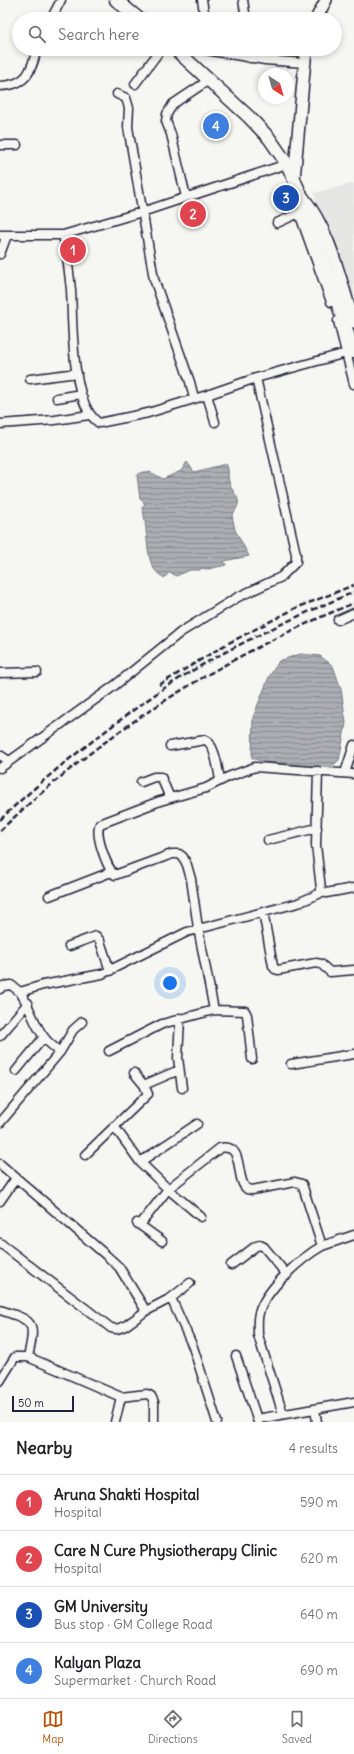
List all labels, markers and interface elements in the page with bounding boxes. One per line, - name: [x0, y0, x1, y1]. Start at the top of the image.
- search box: [12, 12, 342, 56]
- icon: search: [26, 23, 48, 45]
- text: Search here: [58, 25, 139, 44]
- north arrow: [258, 68, 294, 104]
- pin: 4: [203, 111, 229, 141]
- pin: 3: [273, 183, 299, 213]
- pin: 2: [180, 199, 206, 229]
- pin: 1: [60, 235, 86, 265]
- your location: [160, 973, 180, 993]
- scale bar: [12, 1394, 74, 1413]
- text: 50 m: [18, 1396, 44, 1410]
- text: Nearby: [16, 1437, 72, 1459]
- text: 4 results: [289, 1440, 338, 1457]
- text: Aruna Shakti Hospital: [54, 1485, 199, 1504]
- text: 1: [26, 1494, 32, 1511]
- text: 590 m: [300, 1494, 338, 1511]
- text: Hospital: [54, 1504, 102, 1521]
- text: Care N Cure Physiotherapy Clinic: [54, 1541, 277, 1560]
- text: 2: [25, 1550, 33, 1567]
- text: 620 m: [300, 1550, 338, 1567]
- text: Hospital: [54, 1560, 102, 1577]
- text: GM University: [54, 1597, 148, 1616]
- text: 3: [25, 1606, 33, 1623]
- text: 640 m: [300, 1606, 338, 1623]
- text: Bus stop · GM College Road: [54, 1616, 213, 1633]
- text: Kalyan Plaza: [54, 1653, 141, 1672]
- text: 4: [25, 1662, 33, 1679]
- text: 690 m: [300, 1662, 338, 1679]
- text: Supermarket · Church Road: [54, 1672, 216, 1689]
- tab: Map: [42, 1708, 64, 1746]
- tab: Directions: [148, 1708, 198, 1746]
- tab: Saved: [282, 1708, 312, 1746]

